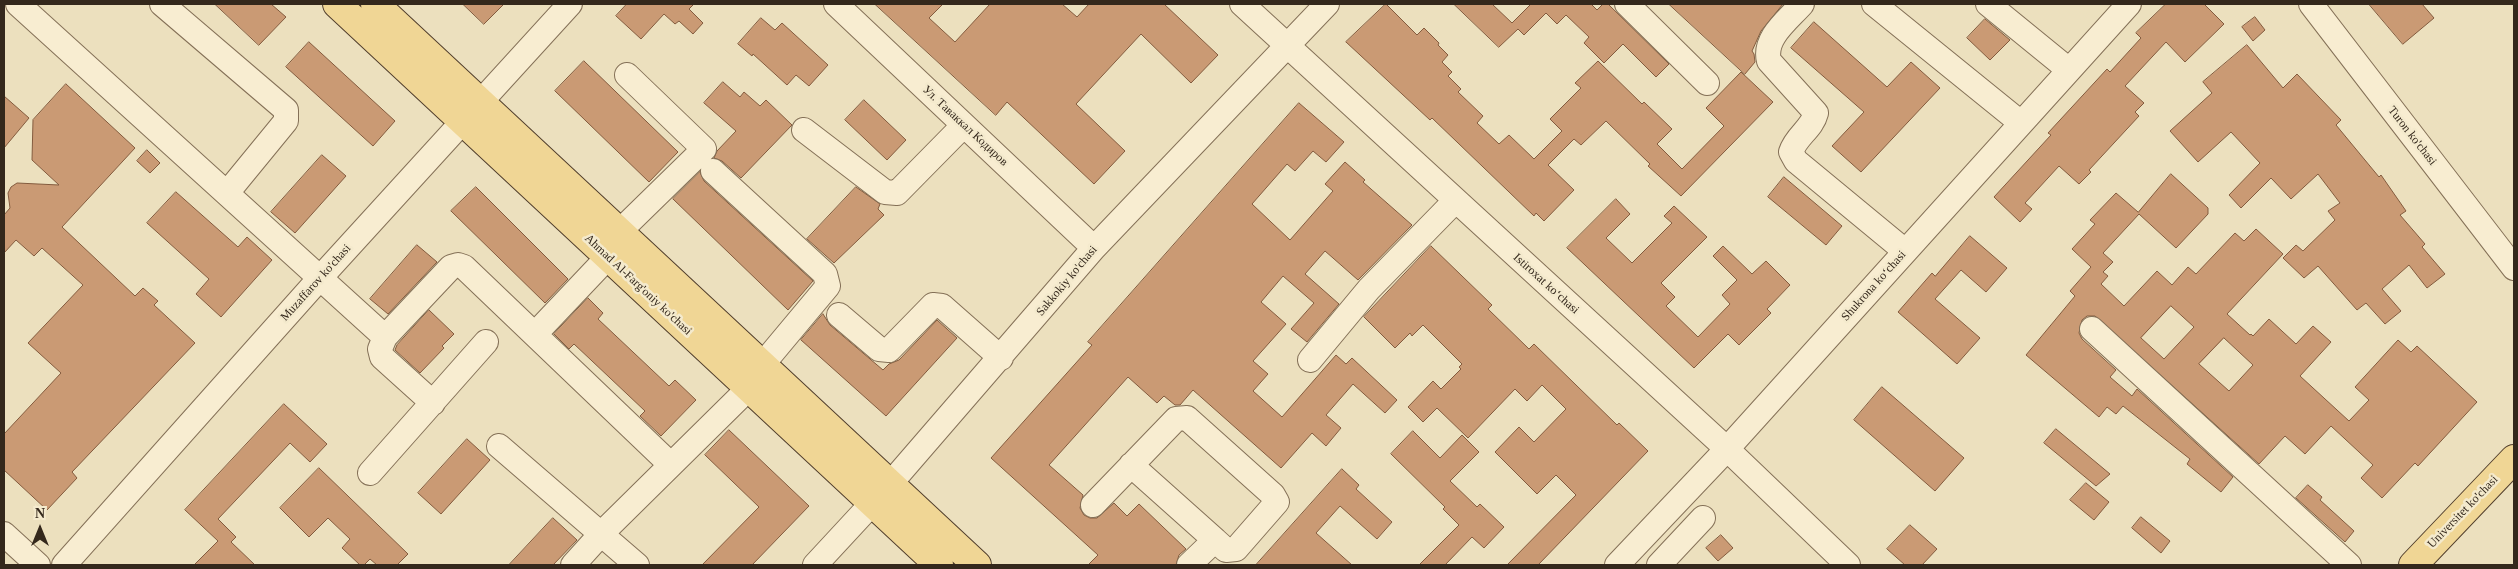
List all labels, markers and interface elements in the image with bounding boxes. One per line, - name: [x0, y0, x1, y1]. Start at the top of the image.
- street label: Ул. Таваккал Кодиров: [919, 83, 1011, 169]
- street label: Turon ko'chasi: [2385, 104, 2439, 168]
- street label: Ahmad Al-Farg'oniy ko'chasi: [581, 232, 695, 338]
- street label: Muzaffarov ko'chasi: [278, 242, 354, 324]
- street label: Sakkokiy ko'chasi: [1033, 243, 1101, 319]
- street label: Shukrona koʻchasi: [1839, 248, 1909, 324]
- street label: Istiroxat koʻchasi: [1510, 251, 1582, 317]
- street label: Universitet ko'chasi: [2425, 473, 2501, 551]
- north arrow: [15, 504, 65, 554]
- text: N: [35, 506, 45, 521]

